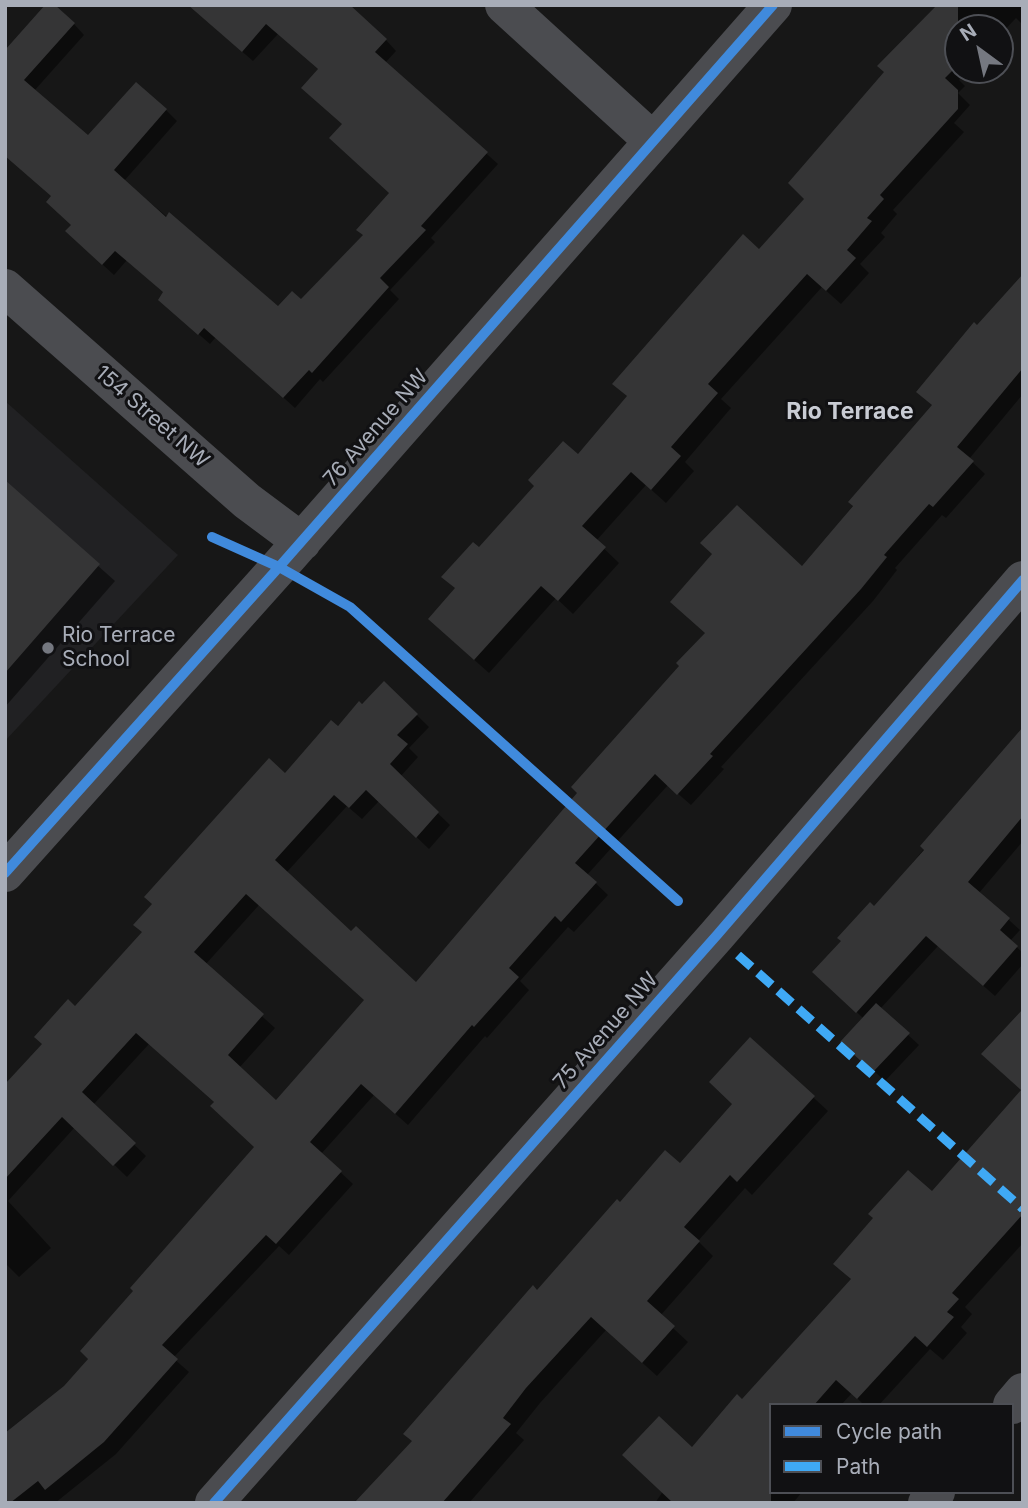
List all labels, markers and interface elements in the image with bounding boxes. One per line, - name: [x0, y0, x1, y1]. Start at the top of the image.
- north arrow: [944, 14, 1014, 84]
- text: N: [956, 19, 981, 46]
- street label: 154 Street NW: [90, 361, 214, 473]
- street label: 76 Avenue NW: [318, 364, 434, 492]
- district label: Rio Terrace: [786, 398, 914, 426]
- place label: Rio Terrace School: [62, 623, 175, 673]
- marker: Rio Terrace School: [40, 640, 56, 656]
- street label: 75 Avenue NW: [548, 967, 664, 1095]
- legend: [769, 1403, 1014, 1494]
- text: Cycle path: [836, 1419, 942, 1444]
- text: Path: [836, 1454, 881, 1479]

